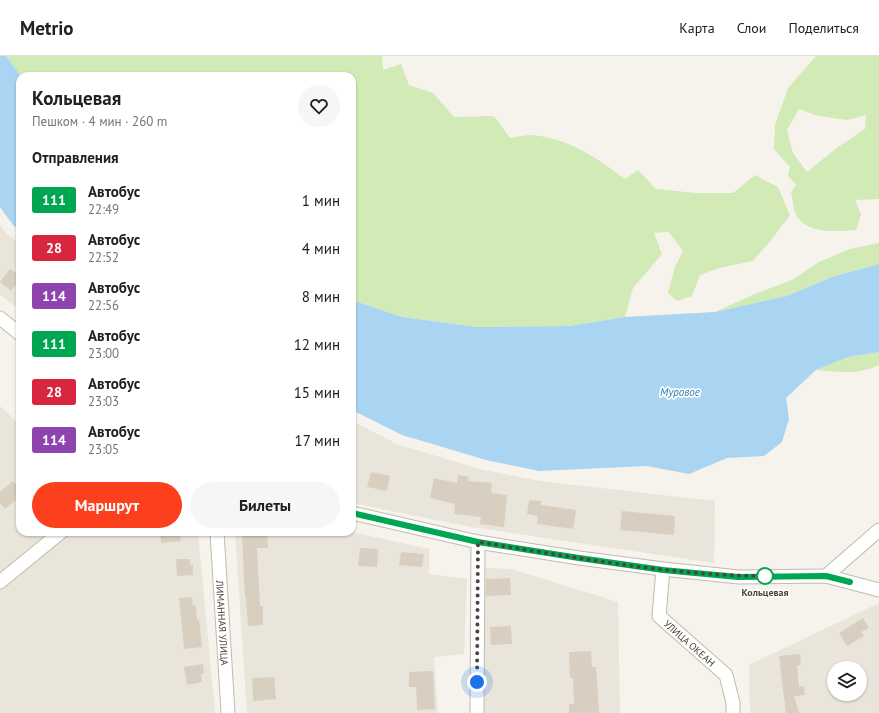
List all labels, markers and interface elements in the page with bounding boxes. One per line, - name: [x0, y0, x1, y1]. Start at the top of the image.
- text: Metrio: [20, 16, 73, 40]
- text: Карта: [679, 19, 715, 37]
- text: Слои: [737, 19, 766, 37]
- text: Поделиться: [788, 19, 859, 37]
- button: heart: [298, 85, 340, 127]
- text: Кольцевая: [32, 86, 121, 110]
- text: Пешком · 4 мин · 260 m: [32, 113, 167, 130]
- text: Отправления: [32, 148, 119, 167]
- text: Автобус: [88, 182, 140, 201]
- text: 111: [42, 191, 66, 209]
- text: 1 мин: [302, 191, 340, 210]
- text: 22:49: [88, 201, 119, 218]
- text: Автобус: [88, 230, 140, 249]
- text: 28: [46, 239, 62, 257]
- text: 4 мин: [302, 239, 340, 258]
- text: 22:52: [88, 249, 119, 266]
- text: Автобус: [88, 278, 140, 297]
- text: 114: [42, 287, 66, 305]
- text: 8 мин: [302, 287, 340, 306]
- text: 22:56: [88, 297, 119, 314]
- text: Автобус: [88, 326, 140, 345]
- text: 111: [42, 335, 66, 353]
- text: 12 мин: [294, 335, 340, 354]
- text: 23:00: [88, 345, 119, 362]
- text: Автобус: [88, 374, 140, 393]
- text: 28: [46, 383, 62, 401]
- text: 15 мин: [294, 383, 340, 402]
- water label: Муровое: [660, 385, 700, 399]
- text: 23:03: [88, 393, 119, 410]
- text: Автобус: [88, 422, 140, 441]
- text: 114: [42, 431, 66, 449]
- text: 17 мин: [294, 431, 340, 450]
- text: 23:05: [88, 441, 119, 458]
- button: Маршрут: [32, 482, 182, 528]
- button: Билеты: [190, 482, 340, 528]
- marker: Кольцевая: [756, 567, 774, 585]
- street label: ЛИМАННАЯ УЛИЦА: [213, 579, 232, 666]
- place label: Кольцевая: [742, 586, 789, 599]
- street label: УЛИЦА ОКЕАН: [661, 617, 718, 669]
- map controls: [827, 661, 867, 701]
- button: layers: [827, 661, 867, 701]
- your location: [467, 672, 487, 692]

